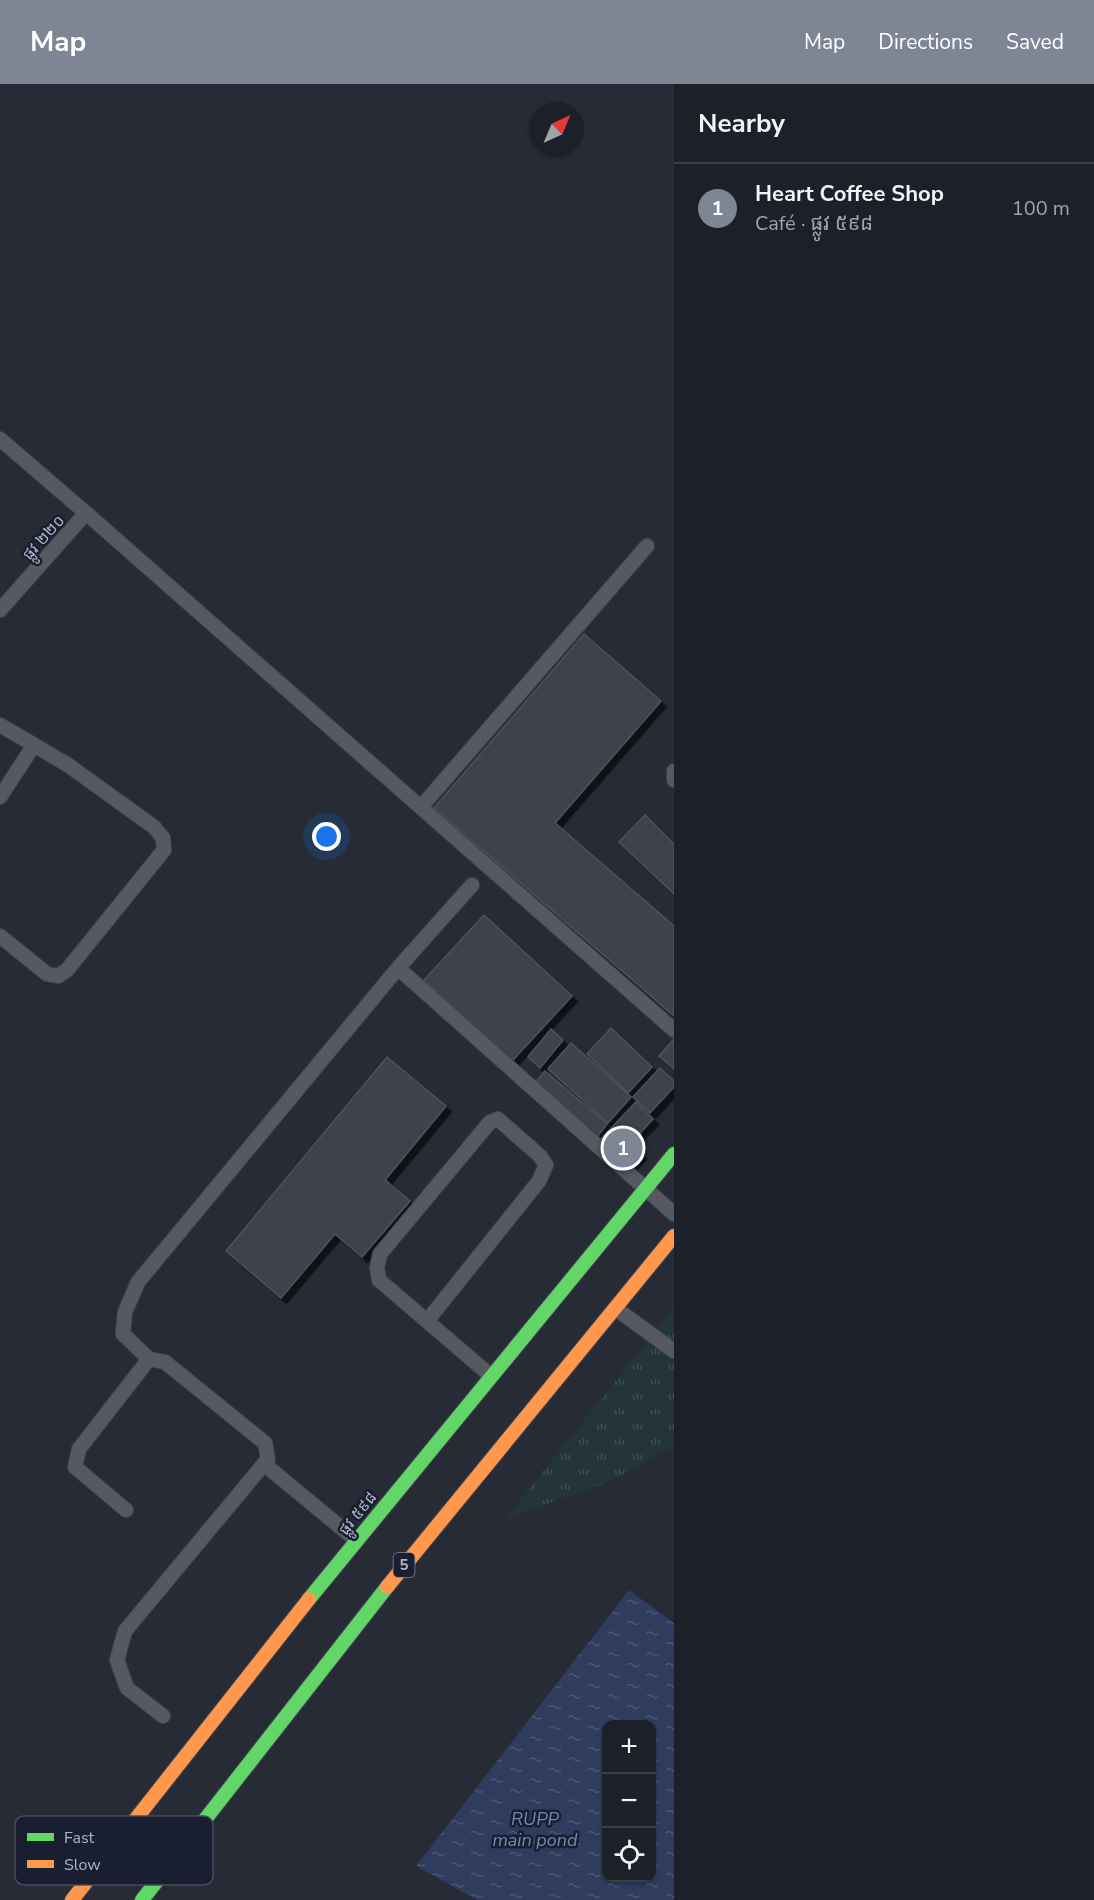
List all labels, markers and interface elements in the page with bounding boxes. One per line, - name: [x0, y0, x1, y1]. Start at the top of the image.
- text: Map: [30, 23, 86, 61]
- text: Map: [804, 28, 845, 56]
- text: Directions: [878, 28, 973, 56]
- text: Saved: [1006, 28, 1064, 56]
- north arrow: [530, 102, 584, 156]
- text: Nearby: [698, 106, 785, 141]
- text: Heart Coffee Shop: [755, 179, 944, 209]
- text: 1: [712, 195, 724, 222]
- text: 100 m: [1012, 195, 1070, 222]
- text: Café · ផ្លូវ ៥៩៨: [755, 210, 873, 237]
- street label: ផ្លូវ ២២០: [18, 510, 72, 567]
- your location: [312, 822, 341, 851]
- pin: 1: [604, 1126, 642, 1170]
- street label: ផ្លូវ ៥៩៨: [334, 1487, 384, 1542]
- road number: 5: [394, 1553, 414, 1577]
- map controls: [602, 1720, 656, 1882]
- button: +: [602, 1720, 656, 1774]
- button: −: [602, 1774, 656, 1828]
- water label: RUPP main pond: [492, 1807, 578, 1852]
- legend: [15, 1816, 213, 1885]
- text: Fast: [64, 1827, 95, 1849]
- button: locate: [602, 1828, 656, 1882]
- text: Slow: [64, 1854, 101, 1876]

